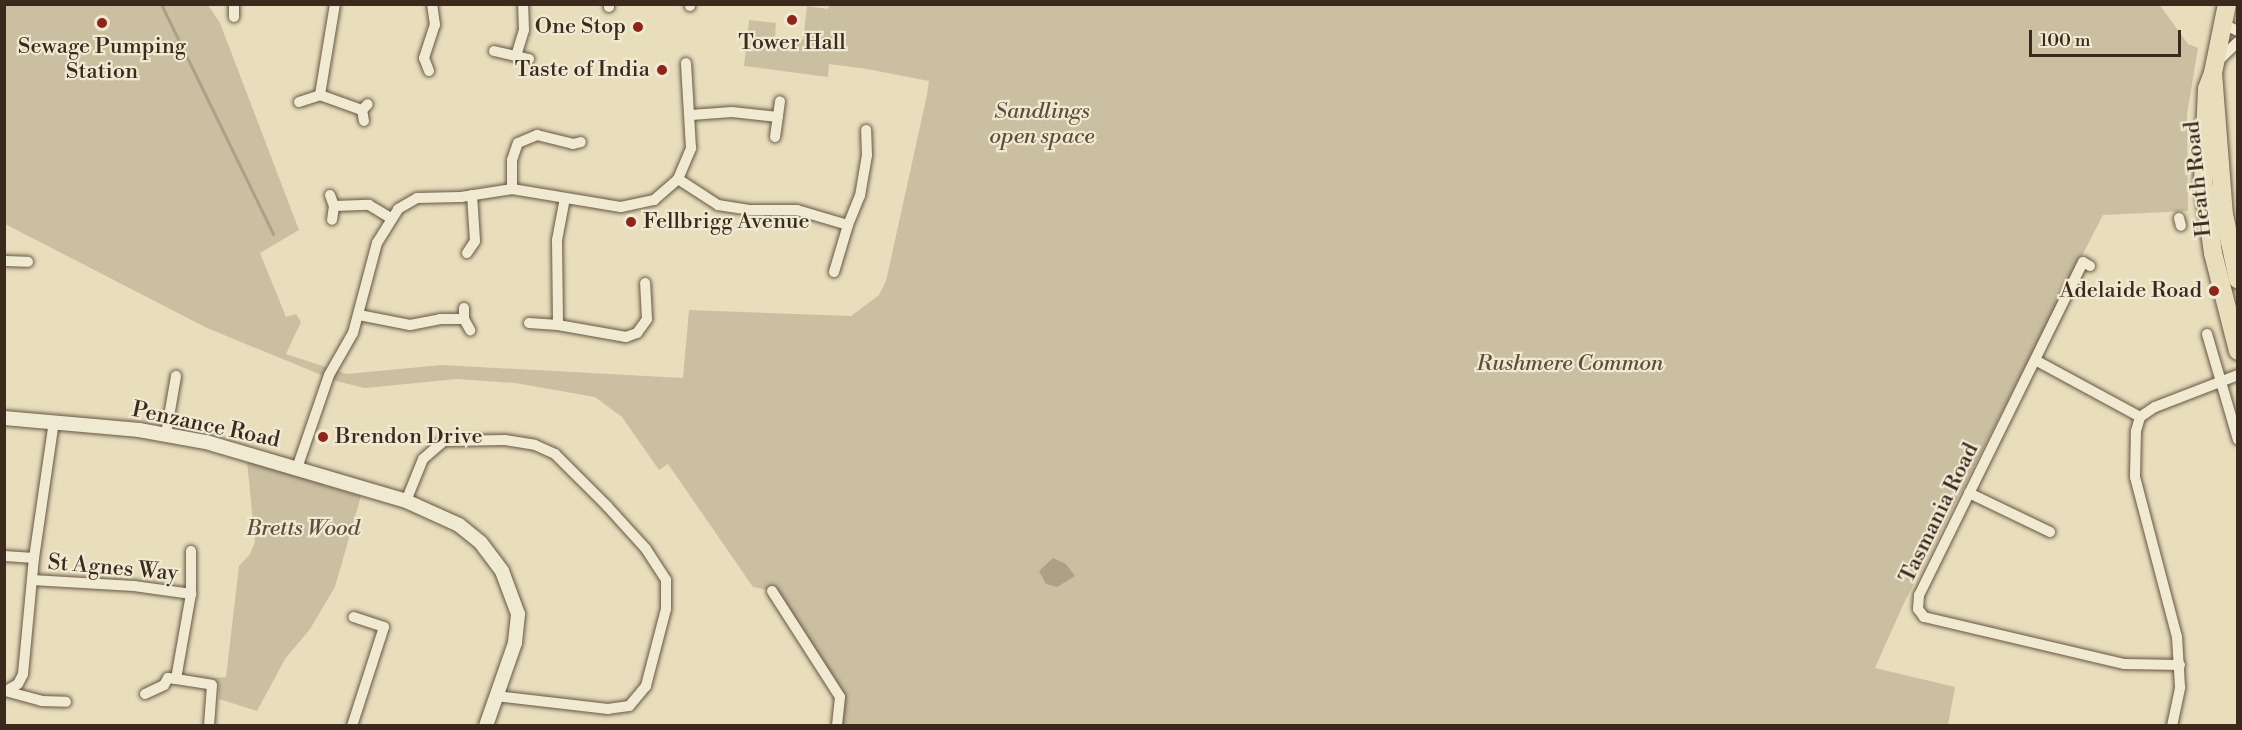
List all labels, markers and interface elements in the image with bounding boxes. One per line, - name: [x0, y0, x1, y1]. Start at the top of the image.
- marker: Tower Hall: [785, 13, 799, 27]
- place label: One Stop: [535, 14, 626, 40]
- marker: Sewage Pumping Station: [95, 16, 109, 30]
- scale bar: [2032, 18, 2184, 56]
- marker: One Stop: [631, 20, 645, 34]
- text: 100 m: [2040, 29, 2091, 52]
- place label: Tower Hall: [738, 30, 846, 56]
- place label: Sewage Pumping Station: [18, 33, 186, 84]
- place label: Taste of India: [515, 57, 650, 83]
- marker: Taste of India: [655, 63, 669, 77]
- park label: Sandlings open space: [990, 98, 1094, 150]
- street label: Heath Road: [2179, 120, 2217, 238]
- place label: Fellbrigg Avenue: [643, 209, 810, 235]
- marker: Fellbrigg Avenue: [624, 215, 638, 229]
- place label: Adelaide Road: [2060, 278, 2202, 304]
- marker: Adelaide Road: [2207, 284, 2221, 298]
- park label: Rushmere Common: [1477, 351, 1663, 377]
- street label: Penzance Road: [130, 396, 282, 454]
- place label: Brendon Drive: [335, 424, 483, 450]
- marker: Brendon Drive: [316, 430, 330, 444]
- street label: Tasmania Road: [1894, 439, 1984, 587]
- park label: Bretts Wood: [246, 516, 360, 542]
- street label: St Agnes Way: [47, 549, 179, 587]

